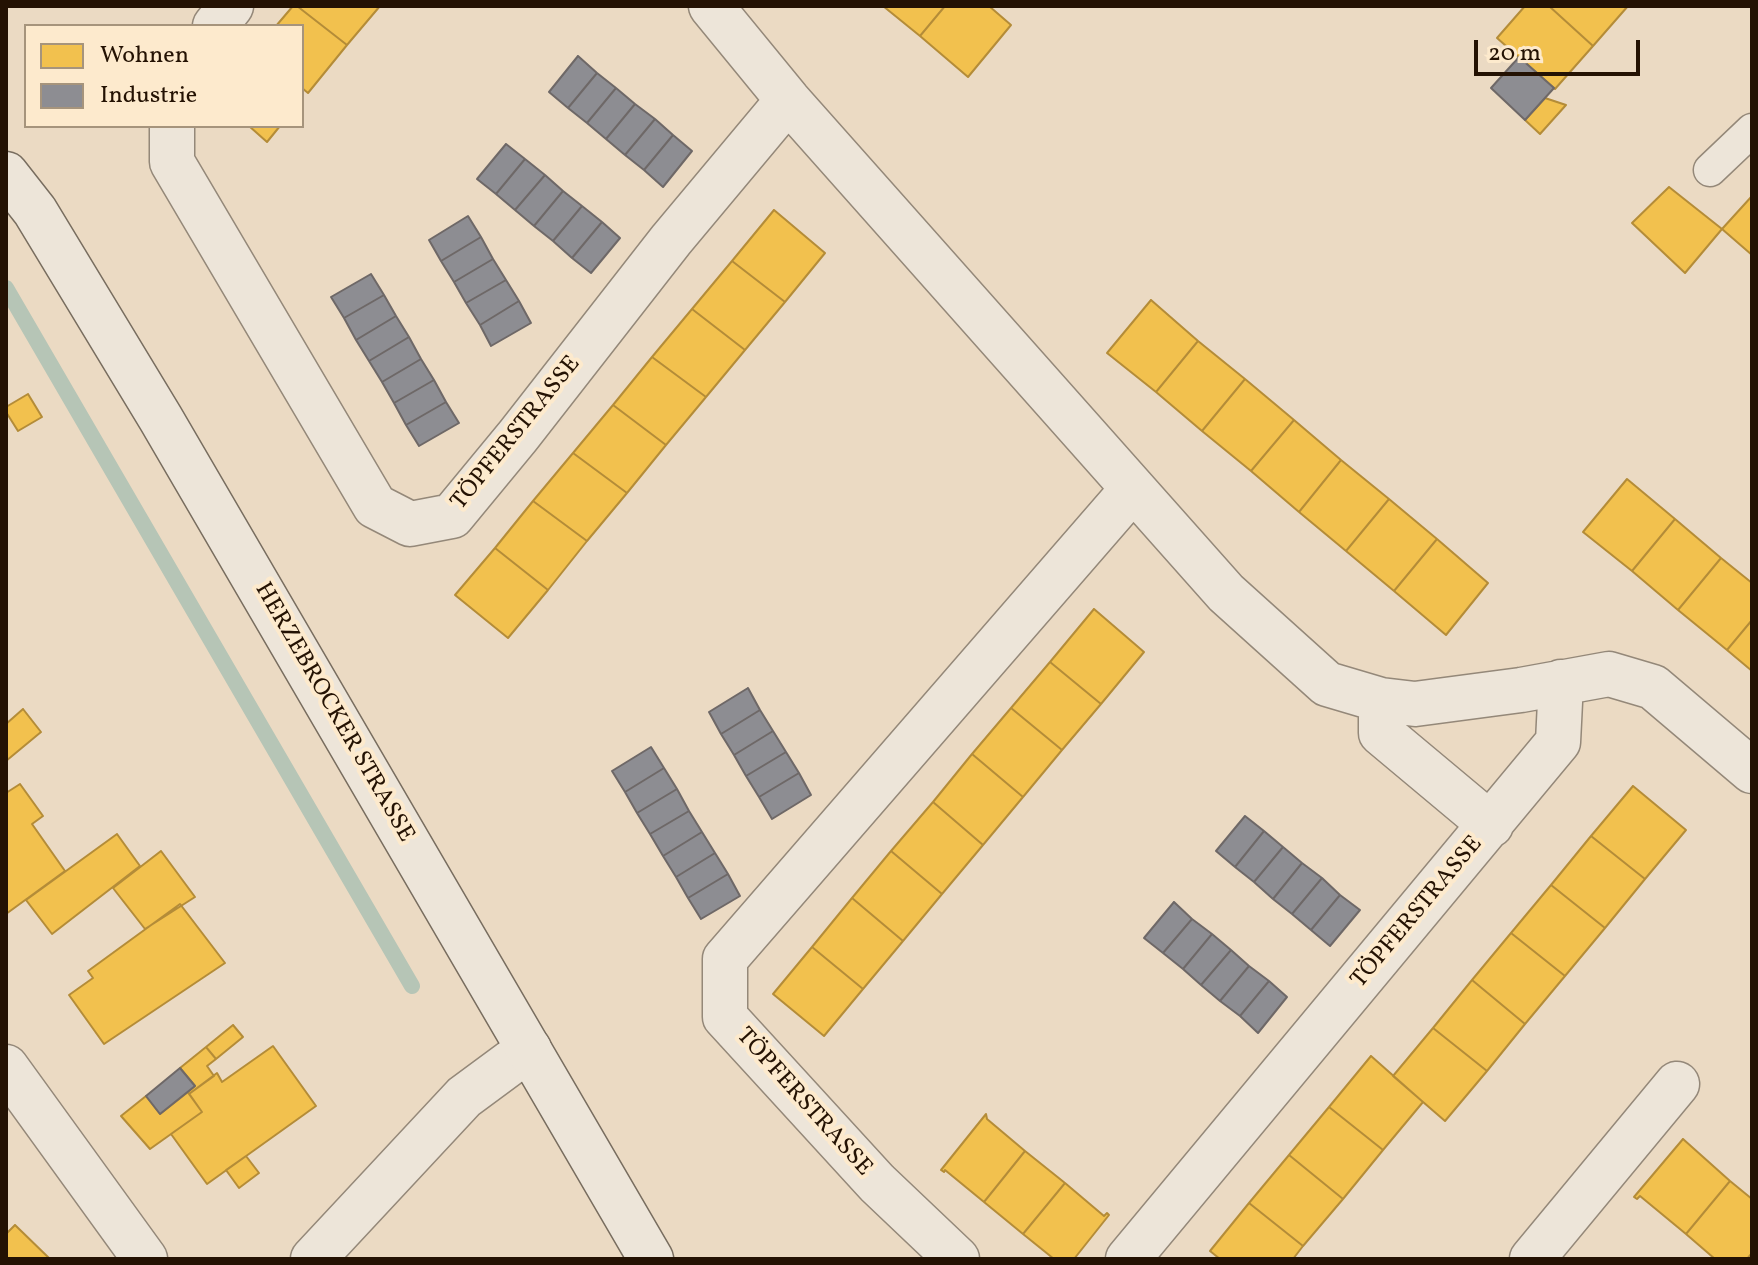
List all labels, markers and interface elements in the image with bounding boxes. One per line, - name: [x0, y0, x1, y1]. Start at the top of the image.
- legend: [24, 24, 304, 128]
- scale bar: [1478, 24, 1644, 74]
- text: 20 m: [1488, 37, 1541, 71]
- text: Wohnen: [100, 39, 189, 73]
- text: Industrie: [100, 79, 197, 113]
- street label: TÖPFERSTRASSE: [446, 351, 588, 517]
- street label: HERZEBROCKER STRASSE: [247, 578, 419, 848]
- street label: TÖPFERSTRASSE: [1346, 831, 1490, 995]
- street label: TÖPFERSTRASSE: [729, 1023, 877, 1183]

